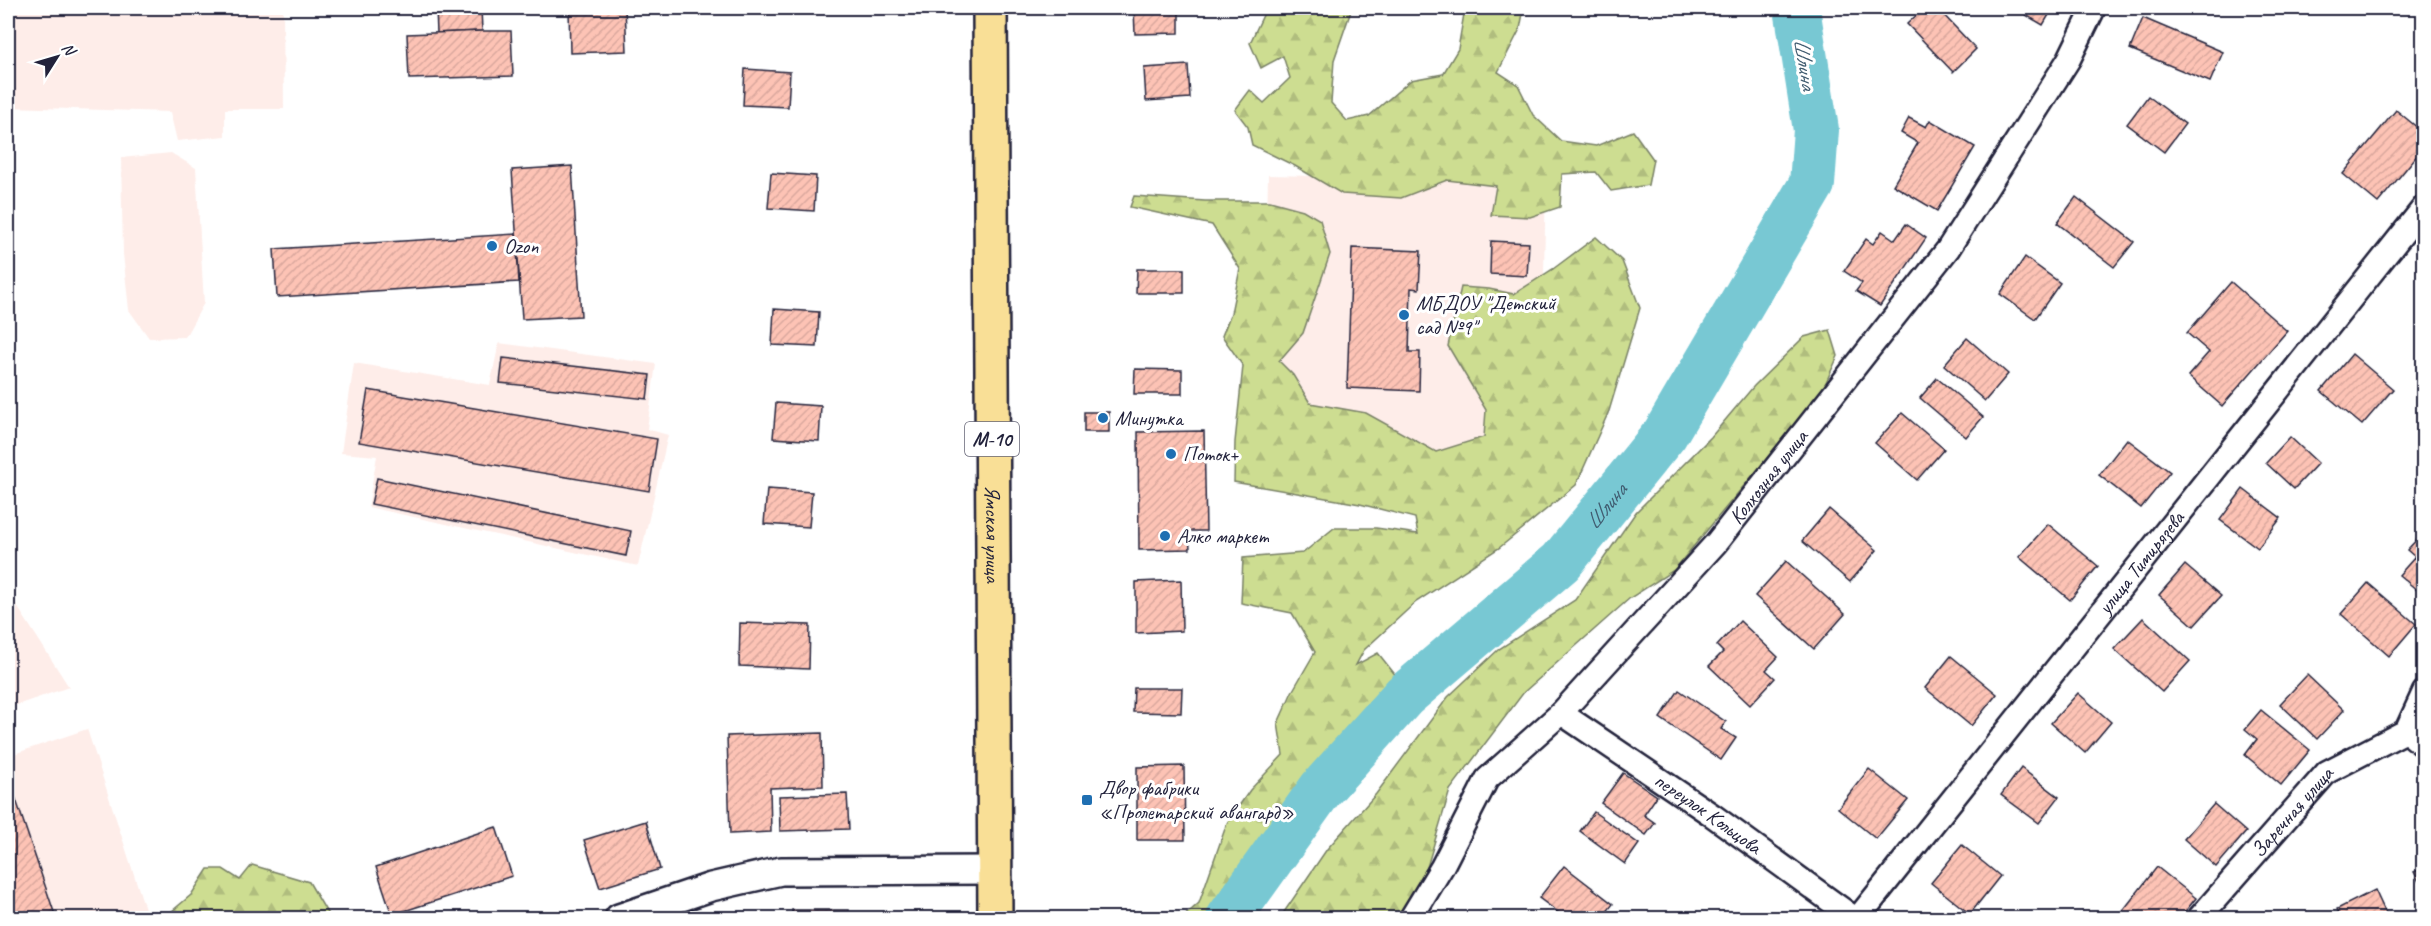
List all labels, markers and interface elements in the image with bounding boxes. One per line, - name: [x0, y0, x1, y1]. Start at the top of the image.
- north arrow: [27, 27, 87, 87]
- water label: Шлина: [1787, 36, 1823, 94]
- text: N: [57, 39, 81, 61]
- place label: Ozon: [504, 233, 539, 259]
- marker: Ozon: [485, 239, 499, 253]
- place label: МБДОУ "Детский сад №9": [1416, 290, 1557, 340]
- marker: МБДОУ "Детский сад №9": [1397, 308, 1411, 322]
- place label: Минутка: [1115, 405, 1185, 431]
- marker: Минутка: [1096, 411, 1110, 425]
- road number: М-10: [965, 422, 1019, 456]
- street label: Колхозная улица: [1723, 423, 1814, 529]
- place label: Поток+: [1183, 441, 1240, 467]
- marker: Поток+: [1164, 447, 1178, 461]
- water label: Шлина: [1579, 476, 1635, 535]
- street label: Ямская улица: [980, 485, 1006, 584]
- street label: улица Тимирязева: [2091, 505, 2191, 621]
- place label: Алко маркет: [1177, 523, 1270, 549]
- marker: Алко маркет: [1158, 529, 1172, 543]
- street label: Заречная улица: [2245, 760, 2340, 863]
- street label: переулок Кольцова: [1649, 767, 1768, 861]
- place label: Двор фабрики «Пролетарский авангард»: [1099, 775, 1294, 825]
- marker: Двор фабрики «Пролетарский авангард»: [1080, 793, 1094, 807]

